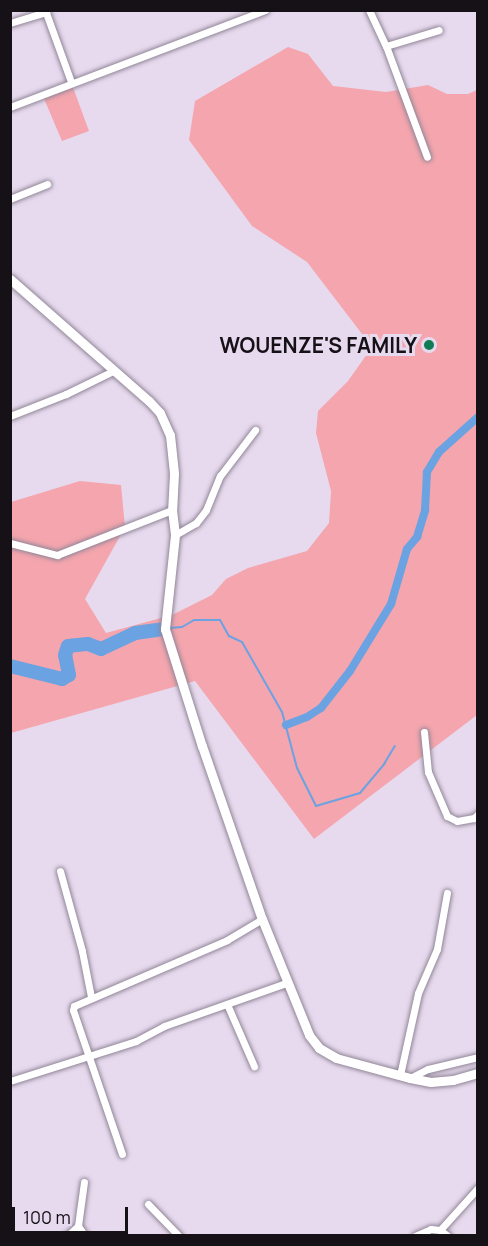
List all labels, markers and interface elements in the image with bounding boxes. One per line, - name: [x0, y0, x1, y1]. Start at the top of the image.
- place label: WOUENZE'S FAMILY: [219, 332, 417, 358]
- marker: WOUENZE'S FAMILY: [422, 338, 436, 352]
- scale bar: [15, 1195, 130, 1233]
- text: 100 m: [23, 1205, 71, 1229]

